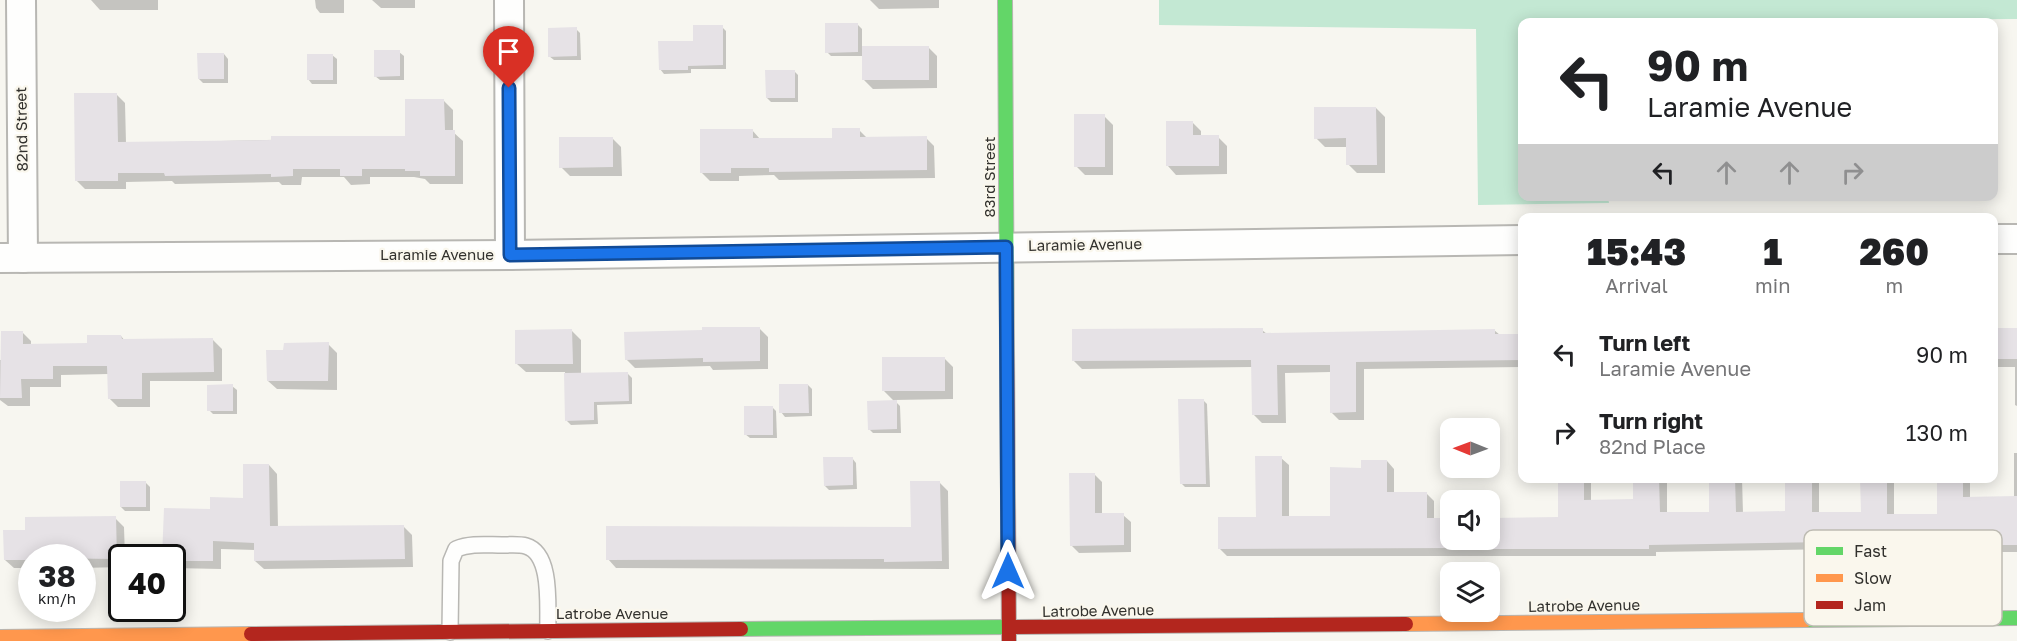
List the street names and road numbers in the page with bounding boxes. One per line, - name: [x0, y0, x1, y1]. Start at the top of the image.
- street label: 82nd Street: [11, 87, 31, 171]
- street label: 83rd Street: [980, 136, 998, 218]
- street label: Laramie Avenue: [1028, 234, 1142, 254]
- street label: Laramie Avenue: [380, 245, 494, 263]
- street label: Latrobe Avenue: [1528, 595, 1641, 615]
- street label: Latrobe Avenue: [1042, 600, 1155, 620]
- street label: Latrobe Avenue: [556, 604, 668, 622]

